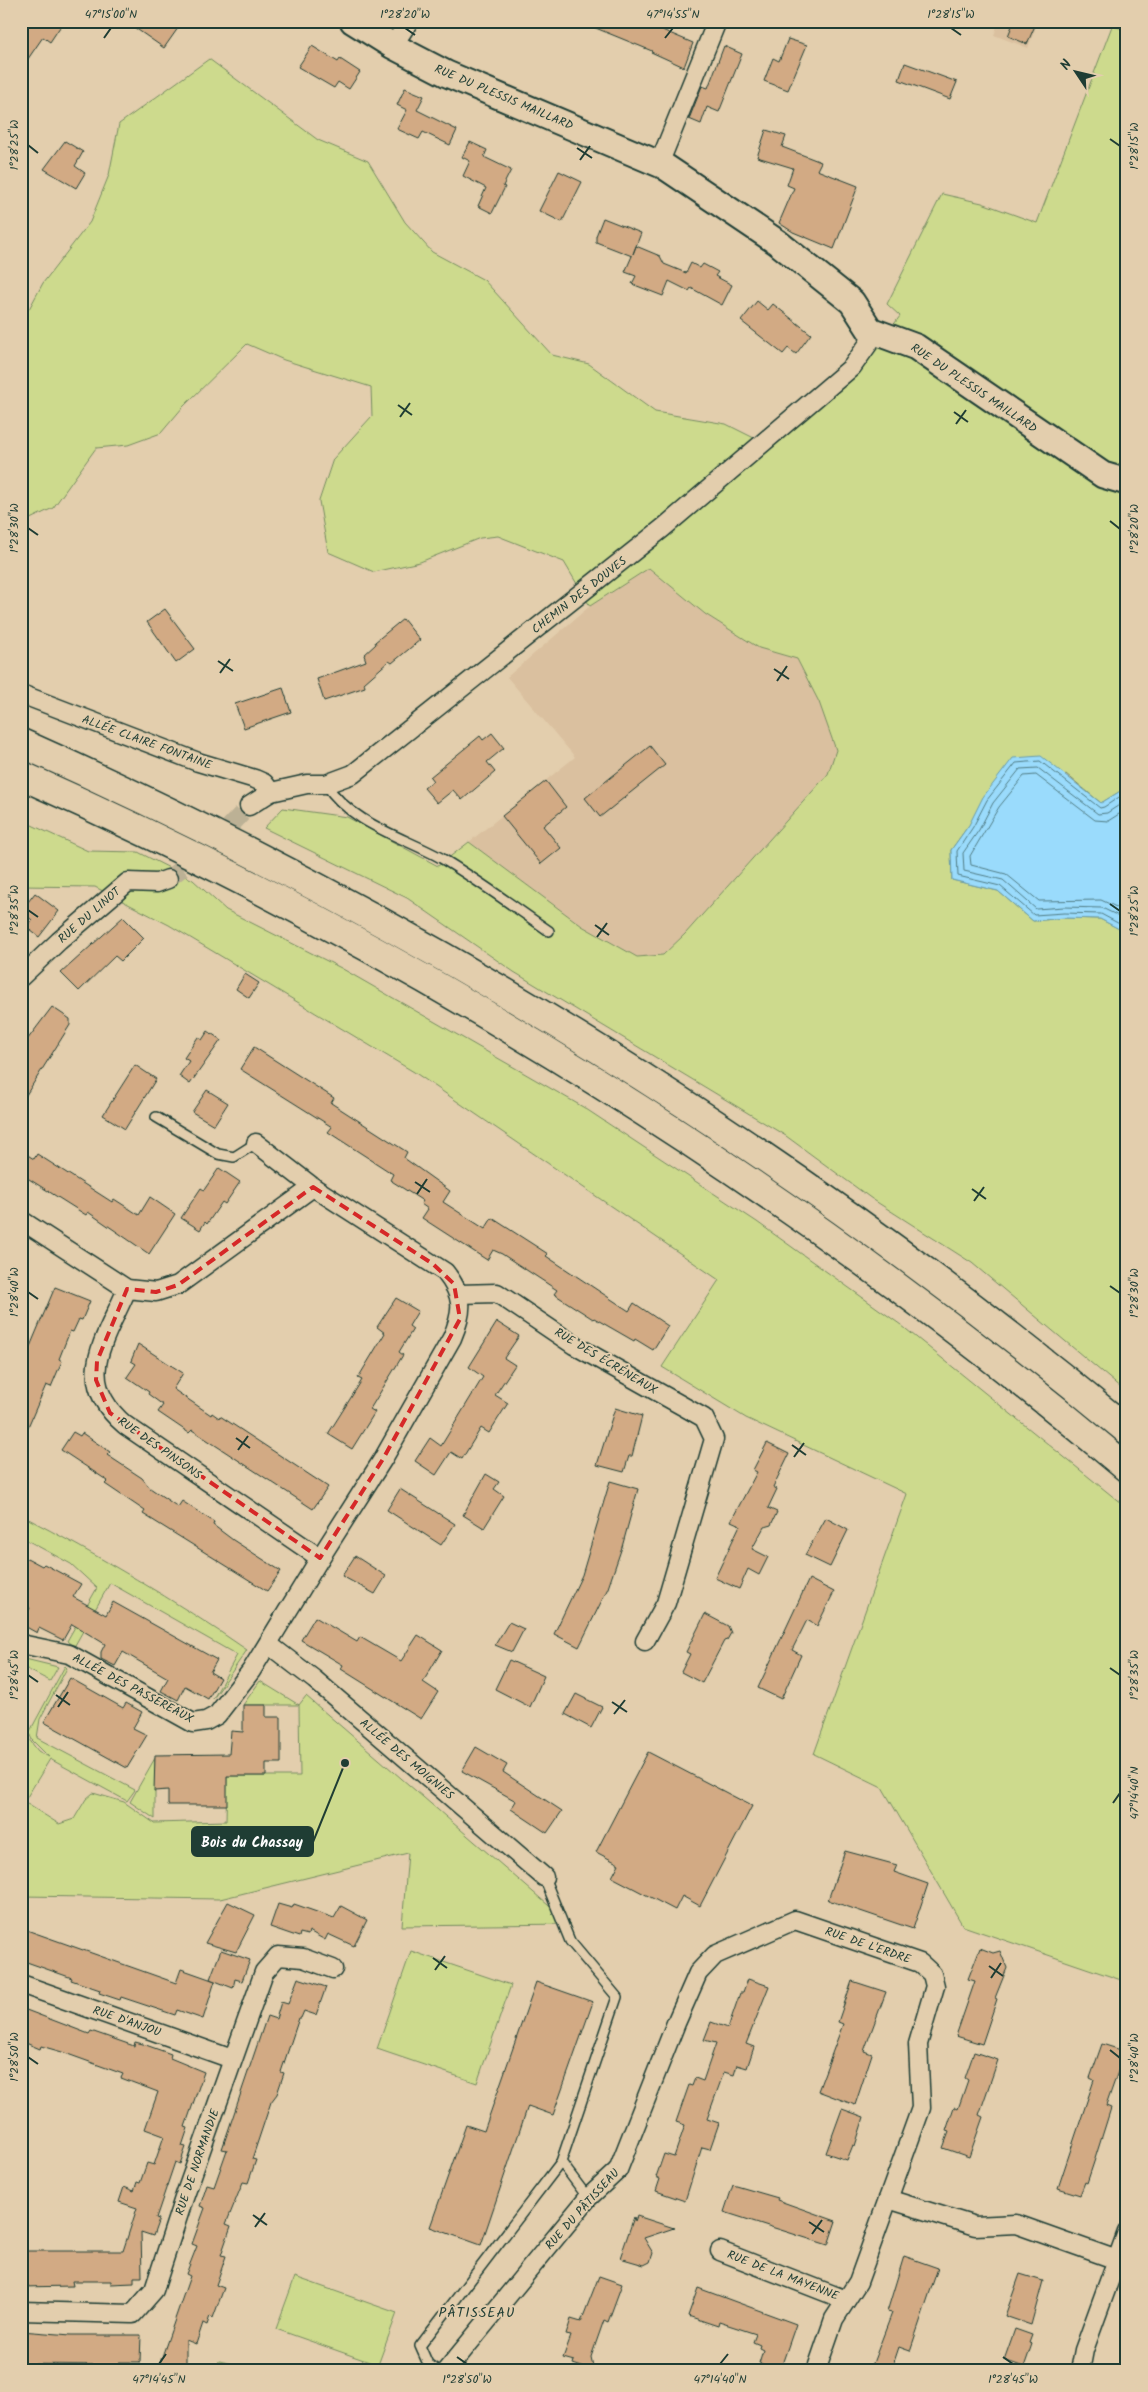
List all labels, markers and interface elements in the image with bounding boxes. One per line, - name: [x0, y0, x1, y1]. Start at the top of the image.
- text: 47°15'00"N: [85, 5, 137, 24]
- text: 1°28'20"W: [380, 5, 430, 24]
- text: 47°14'55"N: [646, 5, 700, 24]
- text: 1°28'15"W: [927, 5, 975, 24]
- north arrow: [1050, 48, 1100, 98]
- text: N: [1055, 55, 1078, 75]
- street label: RUE DU PLESSIS MAILLARD: [431, 60, 576, 135]
- text: 1°28'25"W: [5, 120, 24, 170]
- text: 1°28'15"W: [1125, 122, 1144, 170]
- street label: RUE DU PLESSIS MAILLARD: [907, 339, 1041, 438]
- text: 1°28'30"W: [5, 503, 24, 553]
- text: 1°28'20"W: [1125, 504, 1144, 554]
- street label: CHEMIN DES DOUVES: [528, 552, 631, 639]
- street label: ALLÉE CLAIRE FONTAINE: [79, 710, 215, 775]
- street label: RUE DU LINOT: [54, 882, 126, 948]
- text: 1°28'35"W: [5, 885, 24, 935]
- text: 1°28'25"W: [1125, 886, 1144, 936]
- text: 1°28'40"W: [5, 1267, 24, 1317]
- text: 1°28'30"W: [1125, 1268, 1144, 1318]
- street label: RUE DES ÉCRÉNEAUX: [551, 1323, 661, 1400]
- street label: RUE DES PINSONS: [114, 1412, 206, 1485]
- street label: ALLÉE DES PASSEREAUX: [69, 1648, 197, 1729]
- text: 1°28'45"W: [5, 1650, 24, 1700]
- text: 1°28'35"W: [1125, 1650, 1144, 1700]
- street label: ALLÉE DES MOIGNIES: [355, 1714, 459, 1805]
- text: 47°14'40"N: [1125, 1766, 1144, 1820]
- callout: Bois du Chassay: [192, 1827, 313, 1856]
- text: Bois du Chassay: [201, 1832, 304, 1854]
- street label: RUE DE L'ERDRE: [822, 1922, 914, 1969]
- street label: RUE D'ANJOU: [90, 2001, 164, 2042]
- text: 1°28'50"W: [5, 2032, 24, 2082]
- text: 1°28'40"W: [1125, 2033, 1144, 2083]
- street label: RUE DE NORMANDIE: [170, 2105, 225, 2218]
- street label: RUE DU PÂTISSEAU: [541, 2164, 624, 2254]
- street label: RUE DE LA MAYENNE: [724, 2245, 842, 2306]
- district label: PÂTISSEAU: [439, 2302, 515, 2324]
- text: 47°14'45"N: [132, 2370, 186, 2389]
- text: 1°28'50"W: [442, 2370, 492, 2389]
- text: 47°14'40"N: [693, 2370, 747, 2389]
- text: 1°28'45"W: [988, 2370, 1038, 2389]

